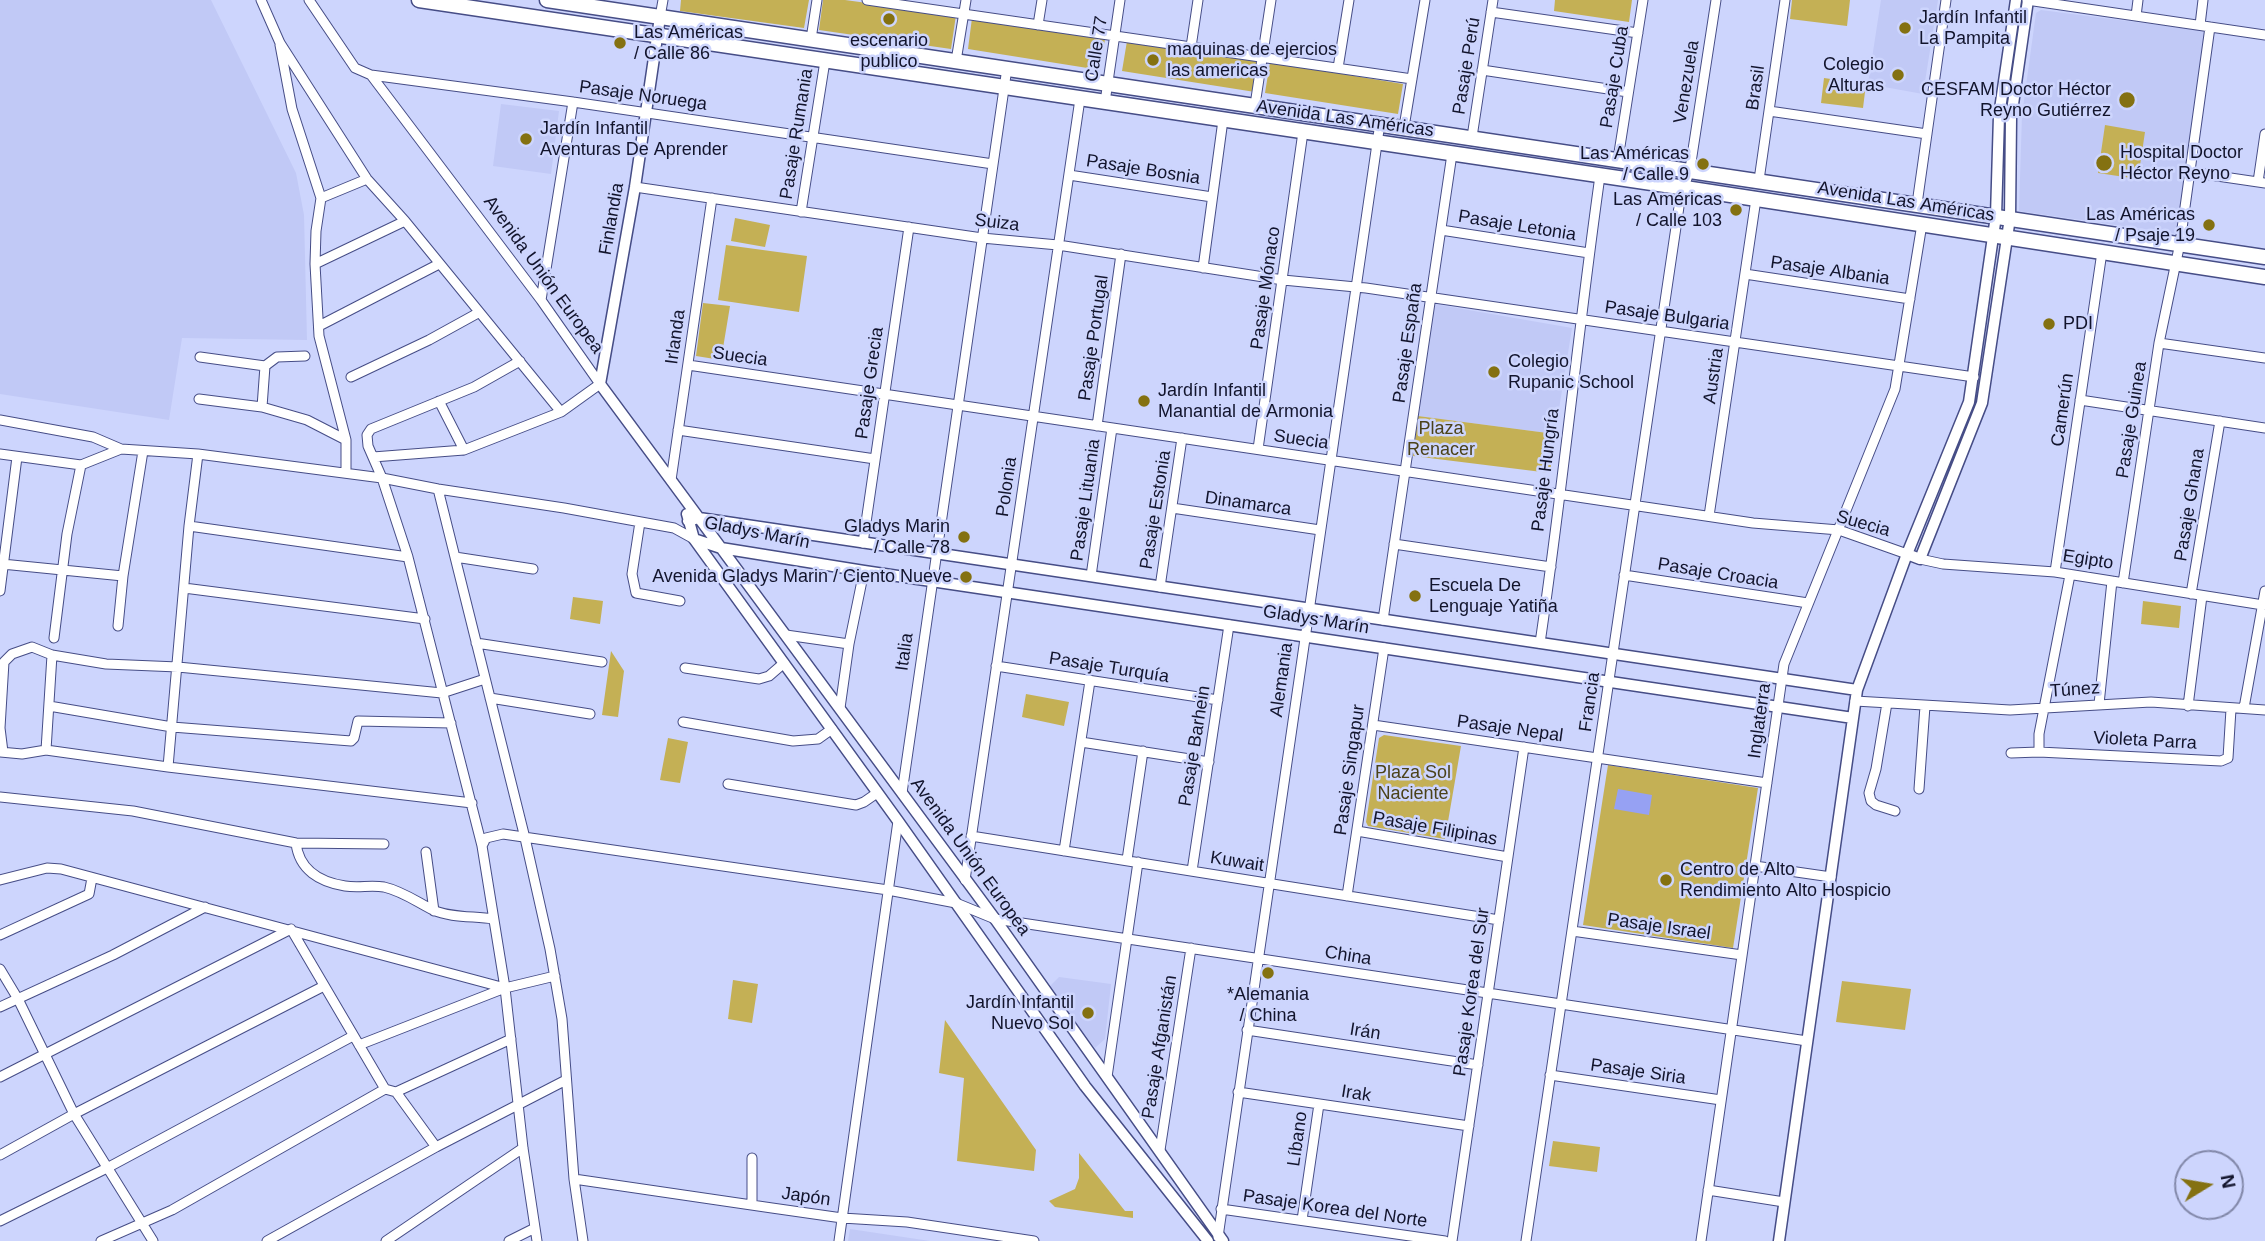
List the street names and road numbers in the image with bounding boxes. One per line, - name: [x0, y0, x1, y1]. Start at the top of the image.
- street label: Calle 77: [1081, 15, 1113, 83]
- street label: Pasaje Perú: [1449, 16, 1485, 116]
- street label: Pasaje Cuba: [1596, 24, 1634, 130]
- street label: Venezuela: [1670, 39, 1704, 125]
- street label: Brasil: [1742, 64, 1770, 112]
- street label: Pasaje Rumania: [776, 67, 818, 201]
- street label: Pasaje Noruega: [578, 76, 708, 116]
- street label: Avenida Las Américas: [1255, 96, 1435, 142]
- street label: Pasaje Bosnia: [1084, 150, 1202, 190]
- street label: Avenida Las Américas: [1816, 177, 1996, 227]
- street label: Finlandia: [595, 181, 629, 257]
- street label: Avenida Unión Europea: [478, 192, 608, 358]
- street label: Pasaje Letonia: [1456, 206, 1578, 246]
- street label: Suiza: [973, 210, 1021, 236]
- street label: Pasaje Mónaco: [1247, 225, 1285, 351]
- street label: Pasaje Albania: [1769, 252, 1891, 290]
- street label: Pasaje Portugal: [1074, 274, 1114, 402]
- street label: Pasaje España: [1389, 282, 1427, 404]
- street label: Pasaje Bulgaria: [1603, 297, 1731, 335]
- street label: Irlanda: [661, 308, 691, 366]
- street label: Pasaje Grecia: [851, 326, 889, 440]
- street label: Suecia: [711, 342, 769, 372]
- street label: Austria: [1699, 347, 1729, 405]
- street label: Pasaje Guinea: [2112, 360, 2152, 480]
- street label: Camerún: [2047, 372, 2079, 448]
- street label: Pasaje Hungría: [1528, 407, 1564, 533]
- street label: Suecia: [1272, 425, 1330, 455]
- street label: Pasaje Lituania: [1067, 438, 1105, 562]
- street label: Pasaje Ghana: [2170, 447, 2210, 563]
- street label: Pasaje Estonia: [1136, 449, 1176, 571]
- street label: Polonia: [992, 456, 1022, 518]
- street label: Dinamarca: [1203, 487, 1293, 521]
- street label: Suecia: [1834, 506, 1892, 542]
- street label: Gladys Marín: [702, 512, 812, 554]
- street label: Egipto: [2061, 545, 2115, 575]
- street label: Pasaje Croacia: [1656, 554, 1780, 594]
- street label: Gladys Marín: [1261, 601, 1371, 639]
- street label: Italia: [892, 632, 918, 672]
- street label: Alemania: [1266, 641, 1298, 719]
- street label: Pasaje Turquía: [1047, 648, 1171, 688]
- street label: Francia: [1575, 671, 1605, 733]
- street label: Túnez: [2049, 677, 2101, 703]
- street label: Inglaterra: [1744, 682, 1776, 760]
- street label: Pasaje Barhein: [1175, 684, 1215, 808]
- street label: Pasaje Singapur: [1330, 703, 1370, 837]
- street label: Pasaje Nepal: [1455, 711, 1565, 747]
- street label: Violeta Parra: [2093, 728, 2197, 754]
- street label: Avenida Unión Europea: [905, 774, 1035, 940]
- street label: Pasaje Filipinas: [1371, 807, 1499, 851]
- street label: Kuwait: [1209, 847, 1265, 877]
- street label: Pasaje Korea del Sur: [1449, 906, 1495, 1078]
- street label: Pasaje Israel: [1606, 909, 1712, 945]
- street label: China: [1323, 942, 1373, 970]
- street label: Pasaje Afganistán: [1138, 974, 1182, 1120]
- street label: Irán: [1348, 1019, 1382, 1045]
- street label: Pasaje Siria: [1589, 1055, 1687, 1089]
- street label: Irak: [1339, 1081, 1373, 1107]
- street label: Líbano: [1283, 1110, 1313, 1168]
- street label: Japón: [780, 1183, 832, 1211]
- street label: Pasaje Korea del Norte: [1241, 1185, 1429, 1233]

